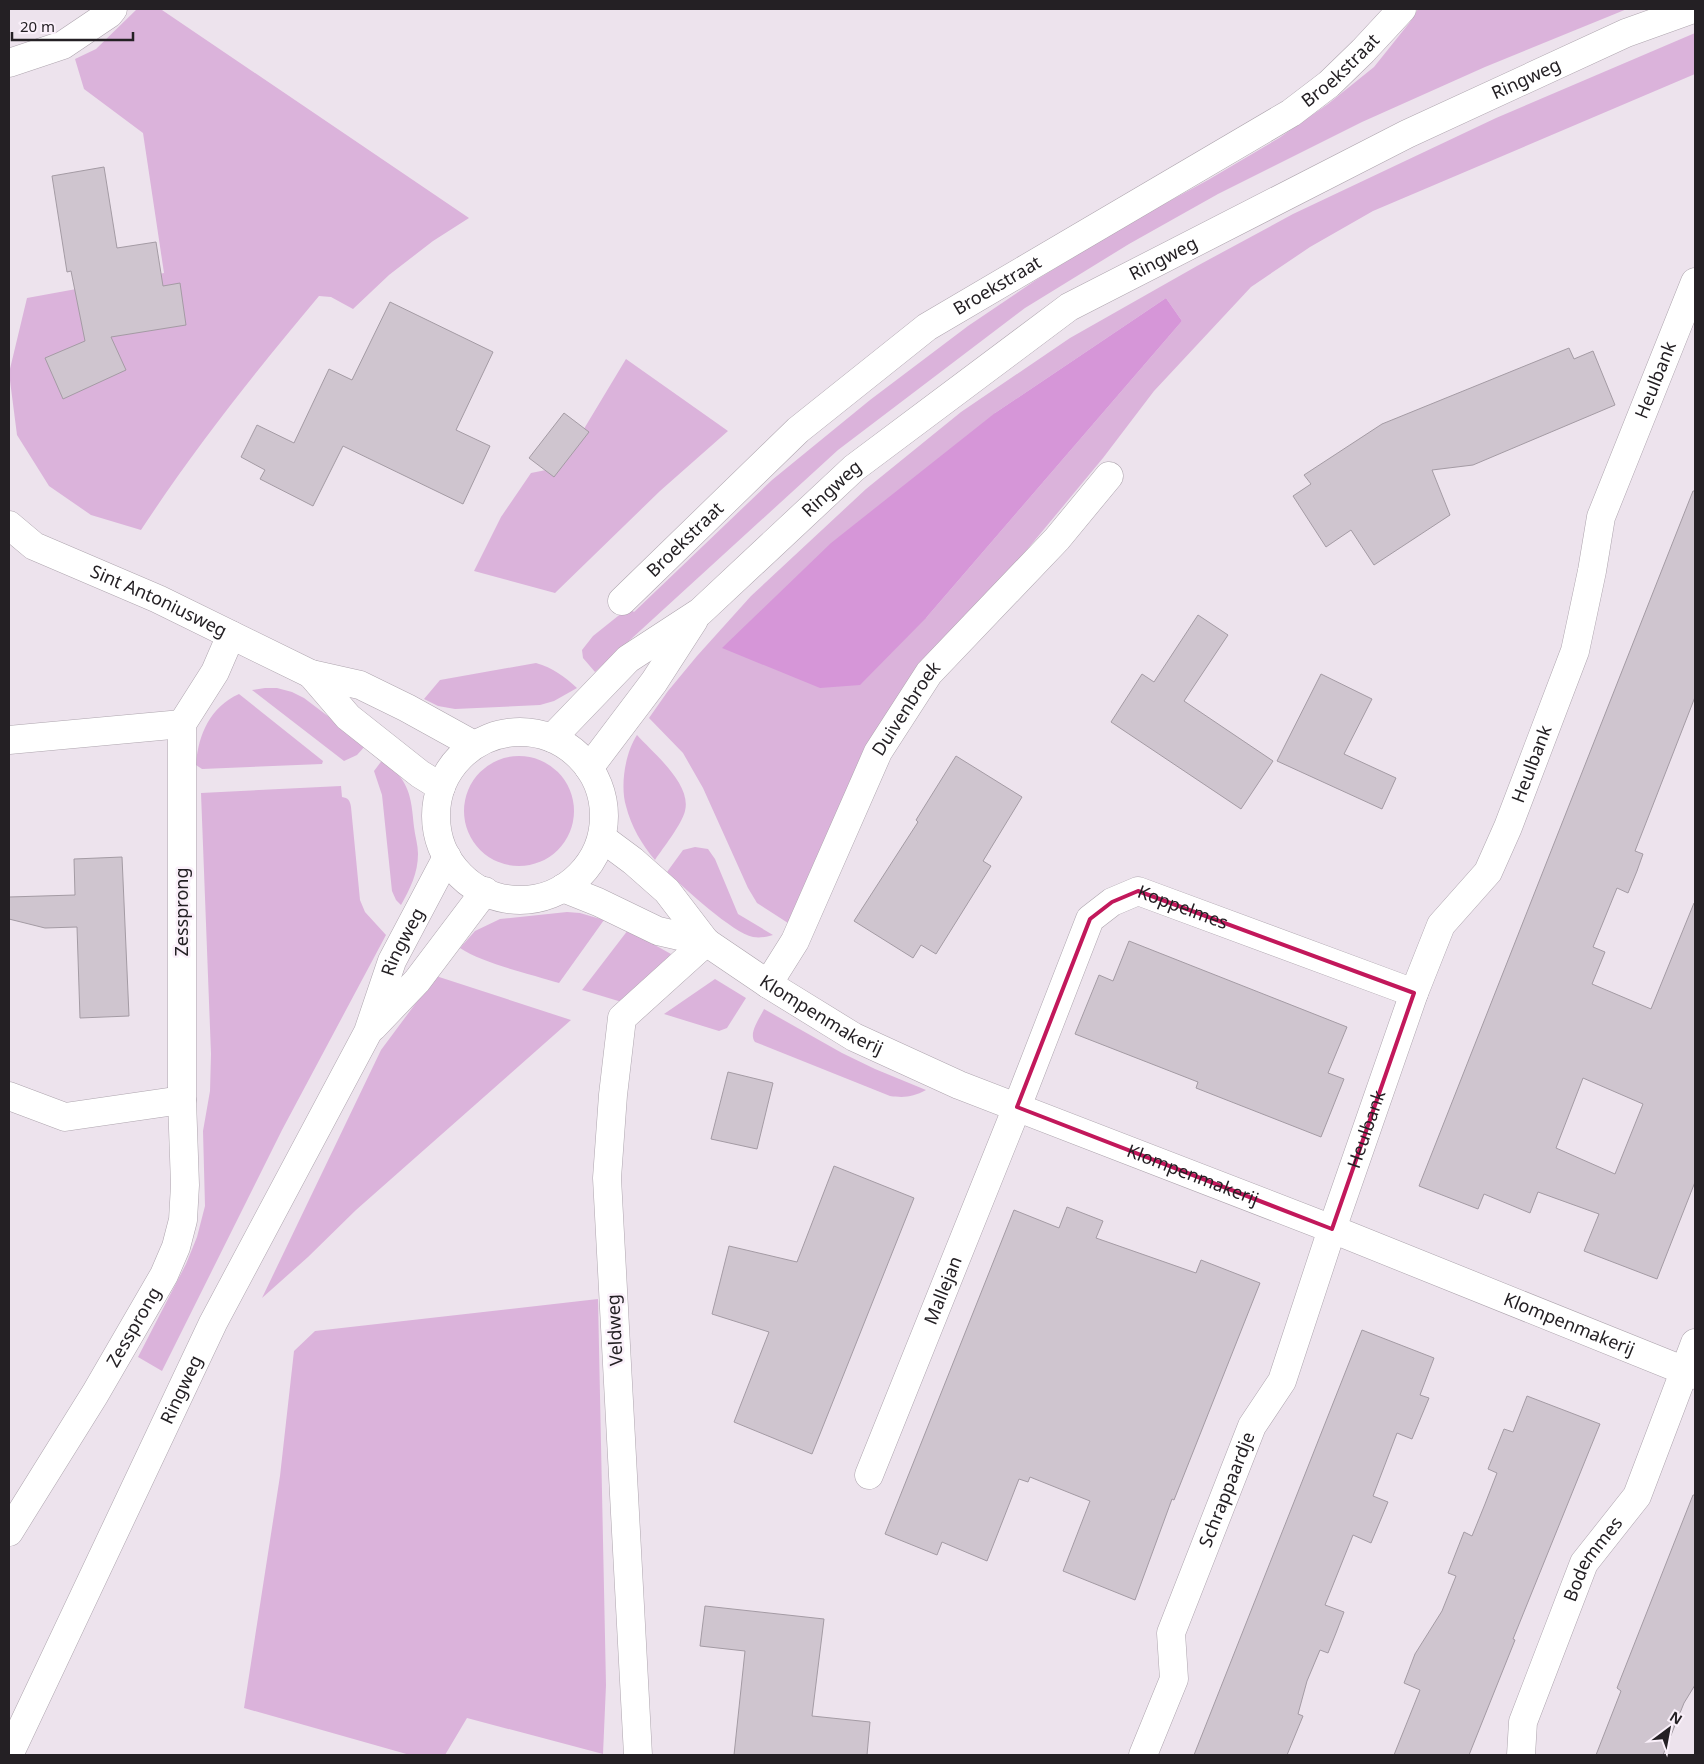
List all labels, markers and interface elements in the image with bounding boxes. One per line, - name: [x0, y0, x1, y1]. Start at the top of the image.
- scale bar: [12, 10, 134, 42]
- text: 20 m: [20, 16, 55, 36]
- street label: Broekstraat: [1296, 28, 1385, 112]
- street label: Ringweg: [1487, 52, 1564, 104]
- street label: Ringweg: [1125, 230, 1201, 285]
- street label: Broekstraat: [948, 249, 1046, 320]
- street label: Heulbank: [1629, 337, 1681, 422]
- street label: Ringweg: [796, 454, 866, 522]
- street label: Broekstraat: [641, 496, 728, 582]
- street label: Sint Antoniusweg: [87, 559, 231, 642]
- street label: Duivenbroek: [866, 655, 945, 760]
- street label: Heulbank: [1505, 721, 1557, 806]
- street label: Zessprong: [169, 868, 193, 956]
- street label: Koppelmes: [1134, 879, 1232, 934]
- street label: Ringweg: [375, 903, 429, 979]
- street label: Klompenmakerij: [755, 969, 887, 1060]
- street label: Heulbank: [1341, 1086, 1390, 1171]
- street label: Klompenmakerij: [1124, 1138, 1262, 1211]
- street label: Mallejan: [918, 1252, 967, 1328]
- street label: Zessprong: [100, 1282, 166, 1371]
- street label: Klompenmakerij: [1500, 1286, 1639, 1361]
- street label: Veldweg: [600, 1294, 628, 1366]
- street label: Ringweg: [154, 1351, 207, 1428]
- street label: Schrappaardje: [1193, 1428, 1260, 1551]
- street label: Bodemmes: [1557, 1511, 1627, 1605]
- north arrow: [1644, 1704, 1694, 1754]
- text: N: [1666, 1706, 1686, 1729]

